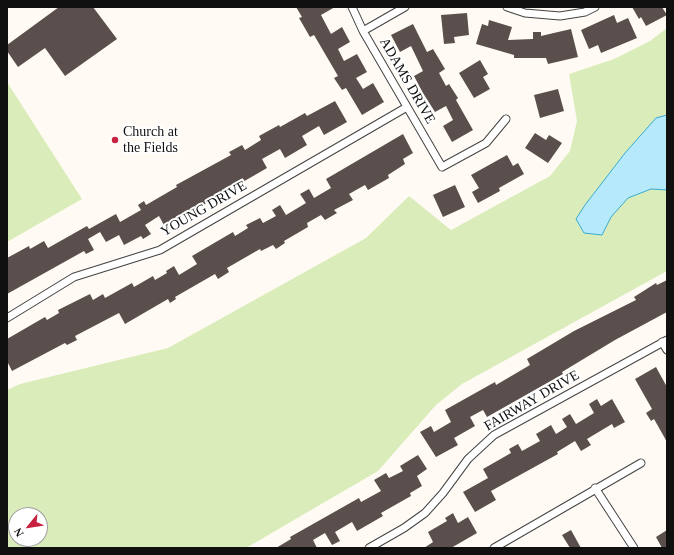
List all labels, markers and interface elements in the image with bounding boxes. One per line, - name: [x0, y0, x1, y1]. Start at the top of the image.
- street label: ADAMS DRIVE: [376, 35, 438, 127]
- place label: Church at the Fields: [123, 124, 178, 156]
- marker: Church at the Fields: [110, 135, 120, 145]
- street label: YOUNG DRIVE: [158, 178, 250, 240]
- street label: FAIRWAY DRIVE: [481, 367, 583, 435]
- north arrow: [8, 507, 48, 547]
- text: N: [11, 526, 26, 539]

